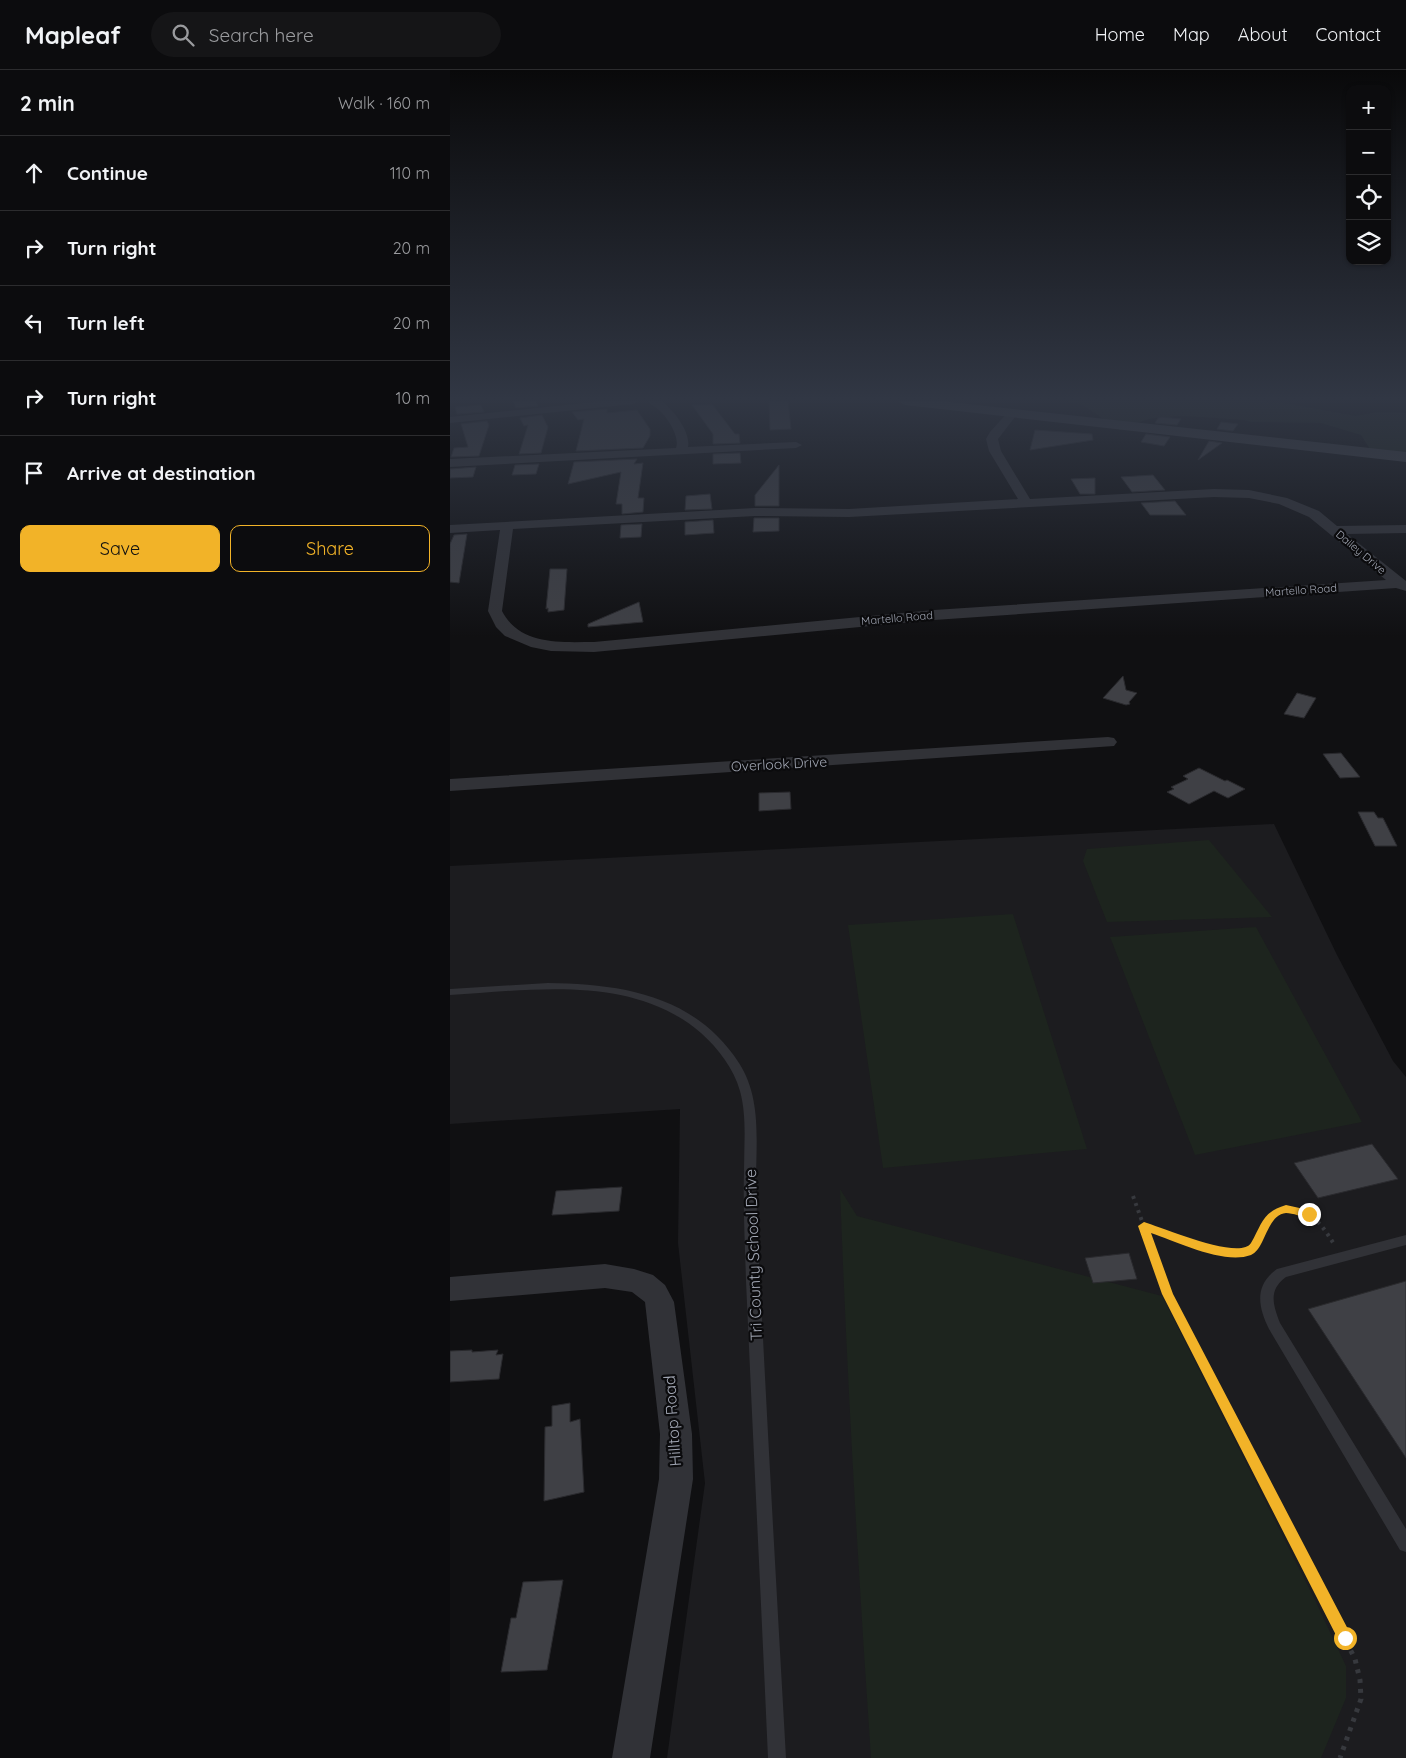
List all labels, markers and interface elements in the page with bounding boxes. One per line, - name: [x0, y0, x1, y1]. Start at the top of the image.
- search box: [151, 12, 501, 57]
- text: Mapleaf: [25, 20, 121, 50]
- icon: search: [169, 21, 197, 49]
- text: Search here: [209, 23, 314, 47]
- text: Home: [1095, 23, 1145, 46]
- text: Map: [1173, 23, 1210, 46]
- text: About: [1238, 23, 1288, 46]
- text: Contact: [1316, 23, 1381, 46]
- map controls: [1346, 85, 1391, 265]
- button: +: [1346, 85, 1391, 130]
- text: 2 min: [20, 90, 75, 116]
- text: Walk · 160 m: [338, 93, 430, 113]
- button: −: [1346, 130, 1391, 175]
- icon: ahead: [20, 159, 48, 187]
- text: Continue: [67, 161, 148, 185]
- text: 110 m: [390, 163, 430, 183]
- button: locate: [1346, 175, 1391, 220]
- button: layers: [1346, 220, 1391, 265]
- icon: right: [20, 234, 48, 262]
- text: Turn right: [67, 236, 156, 260]
- text: 20 m: [393, 238, 430, 258]
- icon: left: [20, 309, 48, 337]
- text: Turn left: [67, 311, 145, 335]
- text: 20 m: [393, 313, 430, 333]
- icon: right: [20, 384, 48, 412]
- text: Turn right: [67, 386, 156, 410]
- text: 10 m: [396, 388, 430, 408]
- icon: arrive: [20, 459, 48, 487]
- text: Arrive at destination: [67, 461, 256, 485]
- button: Save: [20, 525, 220, 572]
- button: Share: [230, 525, 430, 572]
- street label: Dailey Drive: [1333, 527, 1389, 577]
- street label: Martello Road: [1265, 581, 1337, 599]
- street label: Martello Road: [861, 608, 933, 628]
- street label: Overlook Drive: [730, 752, 828, 776]
- street label: Tri County School Drive: [740, 1169, 766, 1341]
- route end: [1298, 1203, 1321, 1226]
- street label: Hilltop Road: [659, 1375, 685, 1467]
- route start: [1334, 1627, 1357, 1650]

